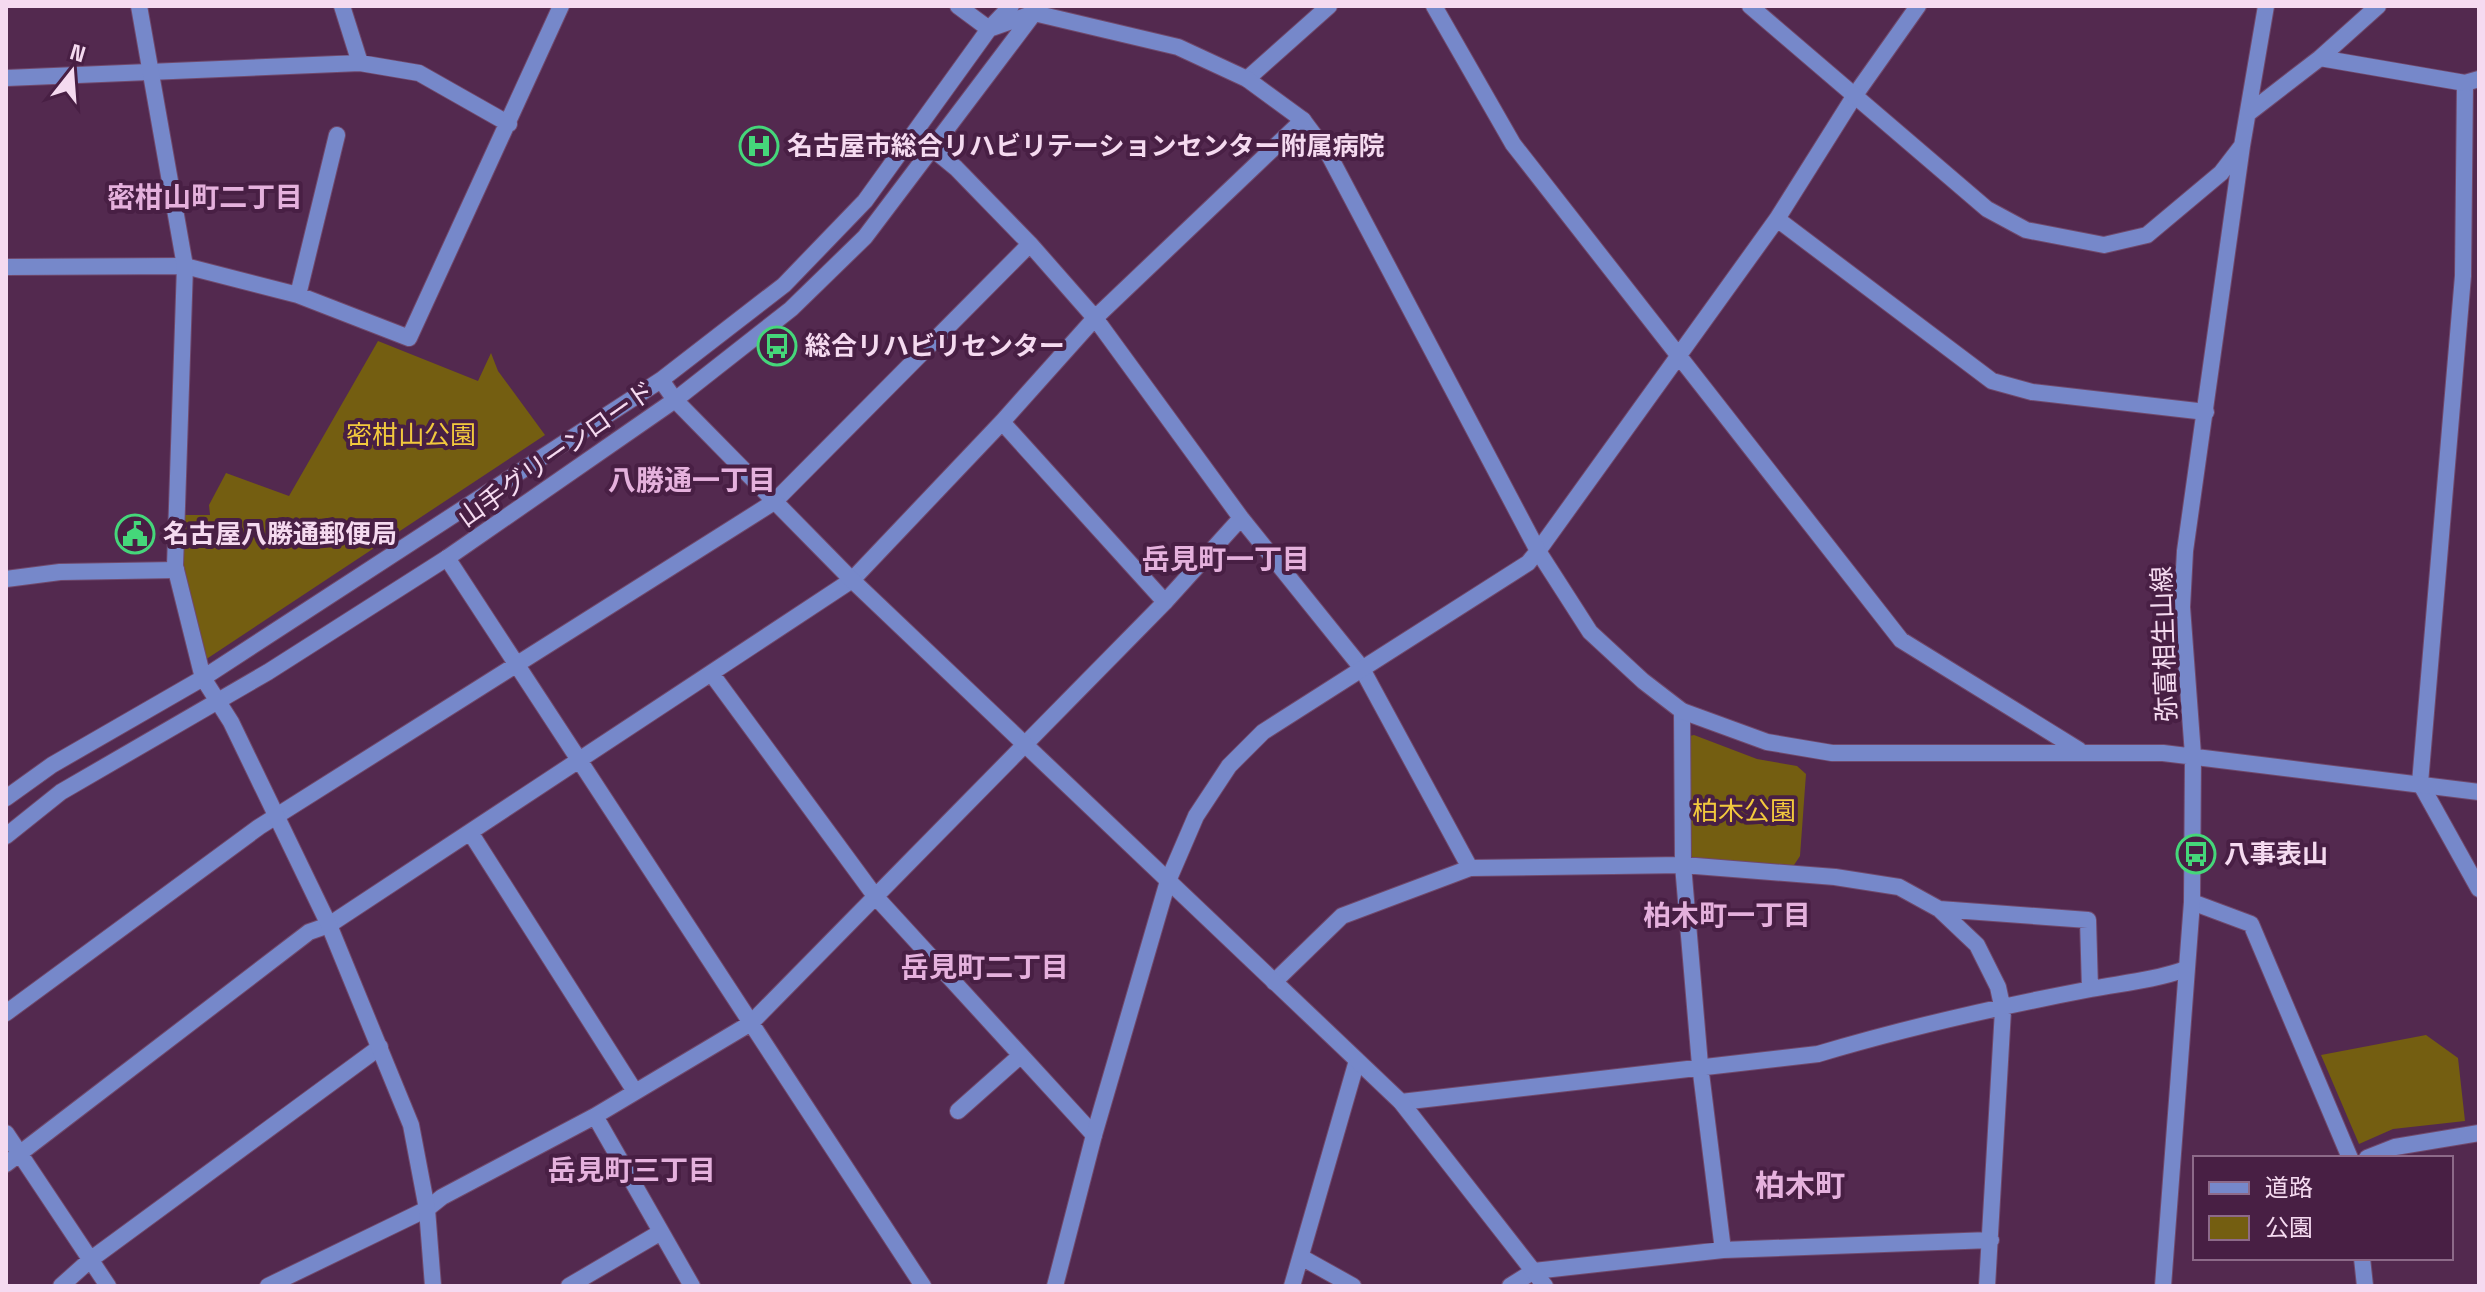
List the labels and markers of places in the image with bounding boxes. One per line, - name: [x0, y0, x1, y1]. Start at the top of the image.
- hospital icon: 名古屋市総合リハビリテーションセンター附属病院: [738, 125, 780, 167]
- place label: 名古屋市総合リハビリテーションセンター附属病院: [787, 129, 1384, 163]
- bus stop icon: 総合リハビリセンター: [756, 325, 798, 367]
- place label: 総合リハビリセンター: [805, 329, 1065, 363]
- public building icon: 名古屋八勝通郵便局: [114, 513, 156, 555]
- place label: 名古屋八勝通郵便局: [163, 517, 397, 551]
- bus stop icon: 八事表山: [2175, 833, 2217, 875]
- place label: 八事表山: [2224, 837, 2328, 871]

